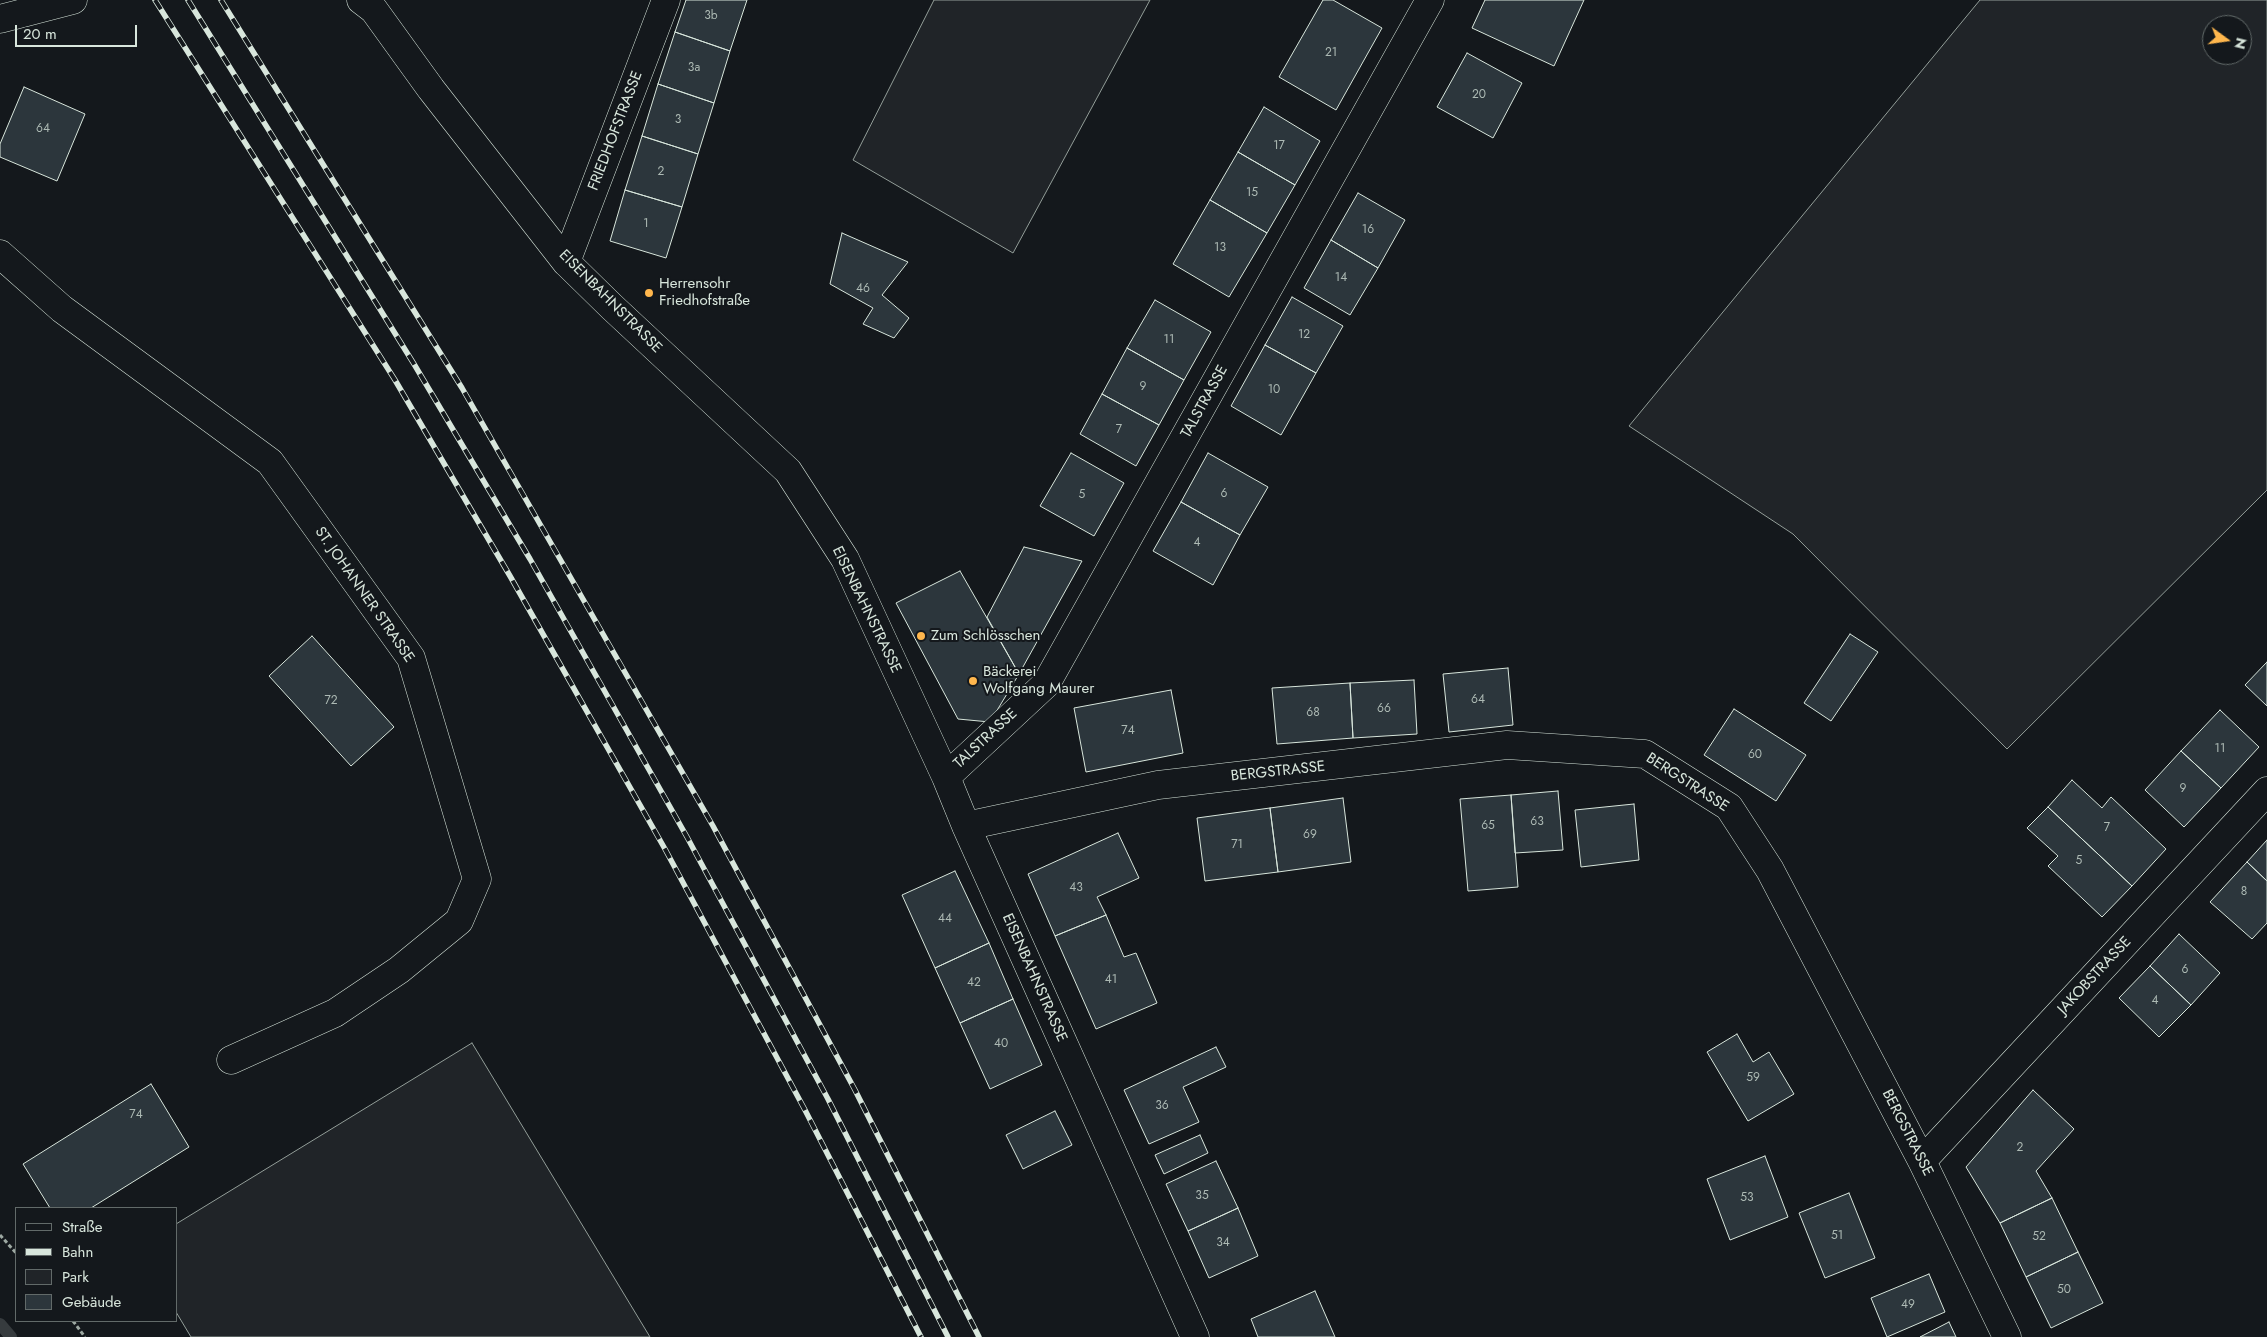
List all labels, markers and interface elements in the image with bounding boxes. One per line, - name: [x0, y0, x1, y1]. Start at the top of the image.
- house number: 3b: [704, 9, 718, 23]
- scale bar: [18, 15, 140, 47]
- north arrow: [2202, 15, 2252, 65]
- text: 20 m: [23, 23, 57, 45]
- text: N: [2230, 36, 2252, 51]
- house number: 21: [1325, 46, 1337, 60]
- house number: 3a: [688, 61, 700, 75]
- street label: FRIEDHOFSTRASSE: [585, 69, 647, 193]
- house number: 20: [1472, 88, 1486, 102]
- house number: 3: [675, 113, 681, 127]
- house number: 64: [36, 122, 50, 136]
- house number: 17: [1273, 139, 1285, 153]
- house number: 2: [658, 165, 664, 179]
- house number: 15: [1246, 186, 1258, 200]
- house number: 1: [643, 217, 649, 231]
- house number: 16: [1362, 223, 1374, 237]
- house number: 13: [1214, 241, 1226, 255]
- street label: EISENBAHNSTRASSE: [555, 247, 665, 357]
- house number: 14: [1335, 271, 1347, 285]
- place label: Herrensohr Friedhofstraße: [659, 275, 750, 310]
- house number: 46: [856, 282, 870, 296]
- marker: Herrensohr Friedhofstraße: [643, 287, 655, 299]
- house number: 12: [1298, 328, 1310, 342]
- house number: 11: [1164, 333, 1174, 347]
- street label: TALSTRASSE: [1178, 363, 1232, 441]
- house number: 9: [1140, 380, 1146, 394]
- house number: 10: [1268, 383, 1280, 397]
- house number: 7: [1116, 423, 1122, 437]
- house number: 6: [1221, 487, 1227, 501]
- house number: 5: [1079, 488, 1085, 502]
- street label: ST. JOHANNER STRASSE: [310, 524, 418, 666]
- house number: 4: [1194, 536, 1200, 550]
- street label: EISENBAHNSTRASSE: [828, 544, 904, 676]
- place label: Zum Schlösschen: [931, 627, 1040, 645]
- marker: Zum Schlösschen: [915, 630, 927, 642]
- place label: Bäckerei Wolfgang Maurer: [983, 663, 1094, 698]
- marker: Bäckerei Wolfgang Maurer: [967, 675, 979, 687]
- house number: 64: [1471, 693, 1485, 707]
- house number: 72: [324, 694, 338, 708]
- house number: 66: [1377, 702, 1391, 716]
- street label: TALSTRASSE: [950, 705, 1022, 773]
- house number: 68: [1306, 706, 1320, 720]
- house number: 74: [1121, 724, 1135, 738]
- house number: 11: [2215, 742, 2225, 756]
- house number: 60: [1748, 748, 1762, 762]
- street label: BERGSTRASSE: [1642, 750, 1732, 816]
- street label: BERGSTRASSE: [1230, 758, 1326, 786]
- house number: 9: [2180, 782, 2186, 796]
- house number: 63: [1530, 815, 1544, 829]
- house number: 65: [1481, 819, 1495, 833]
- house number: 7: [2104, 821, 2110, 835]
- house number: 69: [1303, 828, 1317, 842]
- house number: 71: [1231, 838, 1243, 852]
- house number: 5: [2076, 854, 2082, 868]
- house number: 43: [1069, 881, 1083, 895]
- house number: 8: [2241, 885, 2247, 899]
- street label: EISENBAHNSTRASSE: [998, 911, 1070, 1045]
- house number: 44: [938, 912, 952, 926]
- street label: JAKOBSTRASSE: [2054, 933, 2136, 1019]
- house number: 6: [2182, 963, 2188, 977]
- house number: 41: [1105, 973, 1117, 987]
- house number: 42: [967, 976, 981, 990]
- house number: 4: [2152, 994, 2158, 1008]
- house number: 40: [994, 1037, 1008, 1051]
- house number: 59: [1746, 1071, 1760, 1085]
- street label: BERGSTRASSE: [1877, 1087, 1937, 1179]
- house number: 36: [1155, 1099, 1169, 1113]
- house number: 74: [129, 1108, 143, 1122]
- house number: 2: [2017, 1141, 2023, 1155]
- house number: 35: [1195, 1189, 1209, 1203]
- house number: 53: [1740, 1191, 1754, 1205]
- legend: [15, 1207, 178, 1322]
- text: Straße: [62, 1216, 102, 1238]
- house number: 51: [1831, 1229, 1843, 1243]
- house number: 52: [2032, 1230, 2046, 1244]
- house number: 34: [1216, 1236, 1230, 1250]
- text: Bahn: [62, 1241, 93, 1263]
- text: Park: [62, 1266, 89, 1288]
- house number: 50: [2057, 1283, 2071, 1297]
- text: Gebäude: [62, 1291, 121, 1313]
- house number: 49: [1901, 1298, 1915, 1312]

